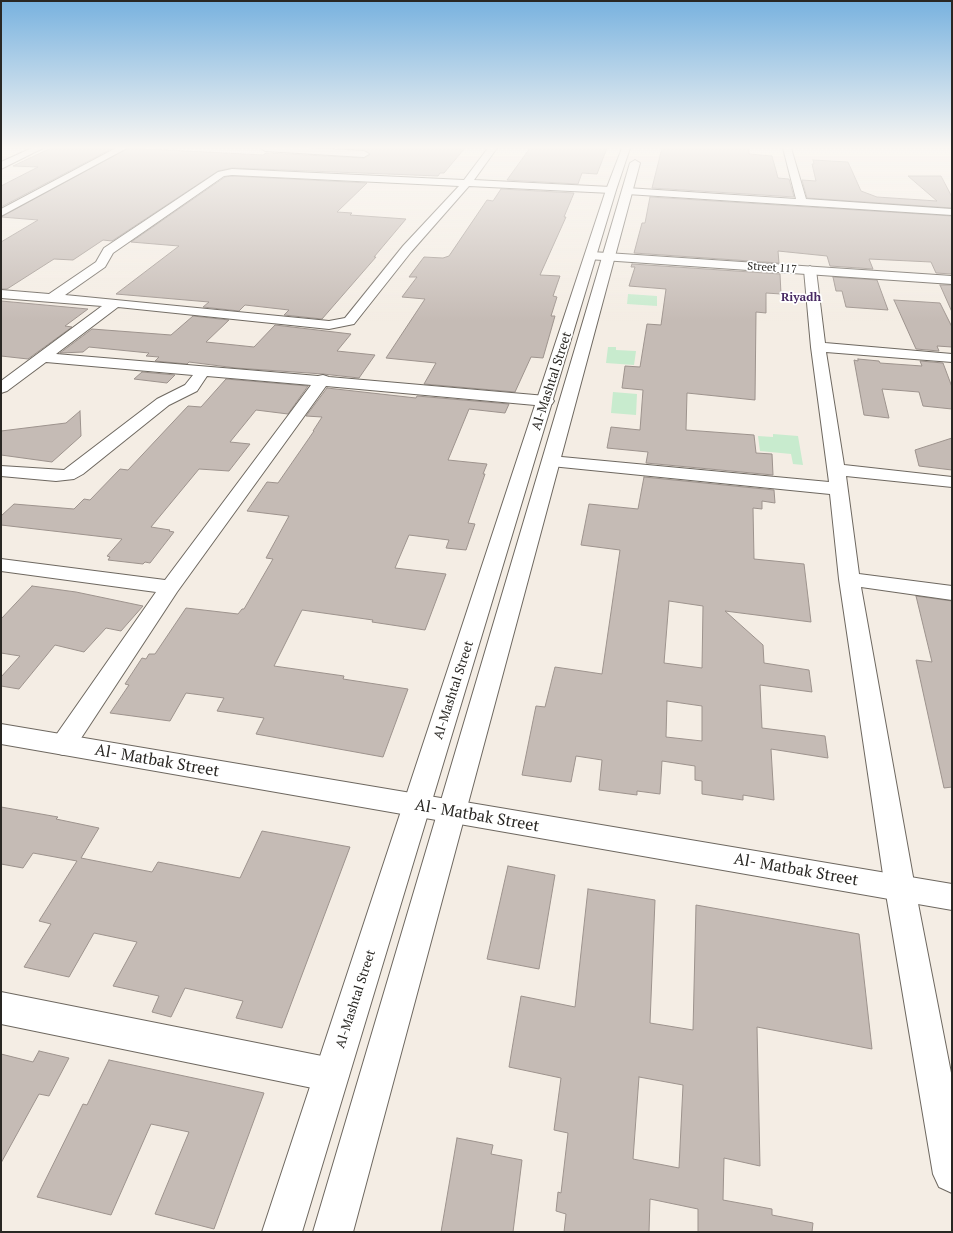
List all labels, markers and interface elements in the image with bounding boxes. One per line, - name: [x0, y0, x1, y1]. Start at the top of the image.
- street label: Street 117: [747, 260, 797, 276]
- district label: Riyadh: [781, 291, 821, 305]
- street label: Al-Mashtal Street: [529, 330, 575, 432]
- street label: Al-Mashtal Street: [431, 639, 477, 741]
- street label: Al- Matbak Street: [93, 741, 221, 781]
- street label: Al- Matbak Street: [413, 796, 541, 836]
- street label: Al- Matbak Street: [732, 850, 860, 890]
- street label: Al-Mashtal Street: [333, 948, 379, 1050]

